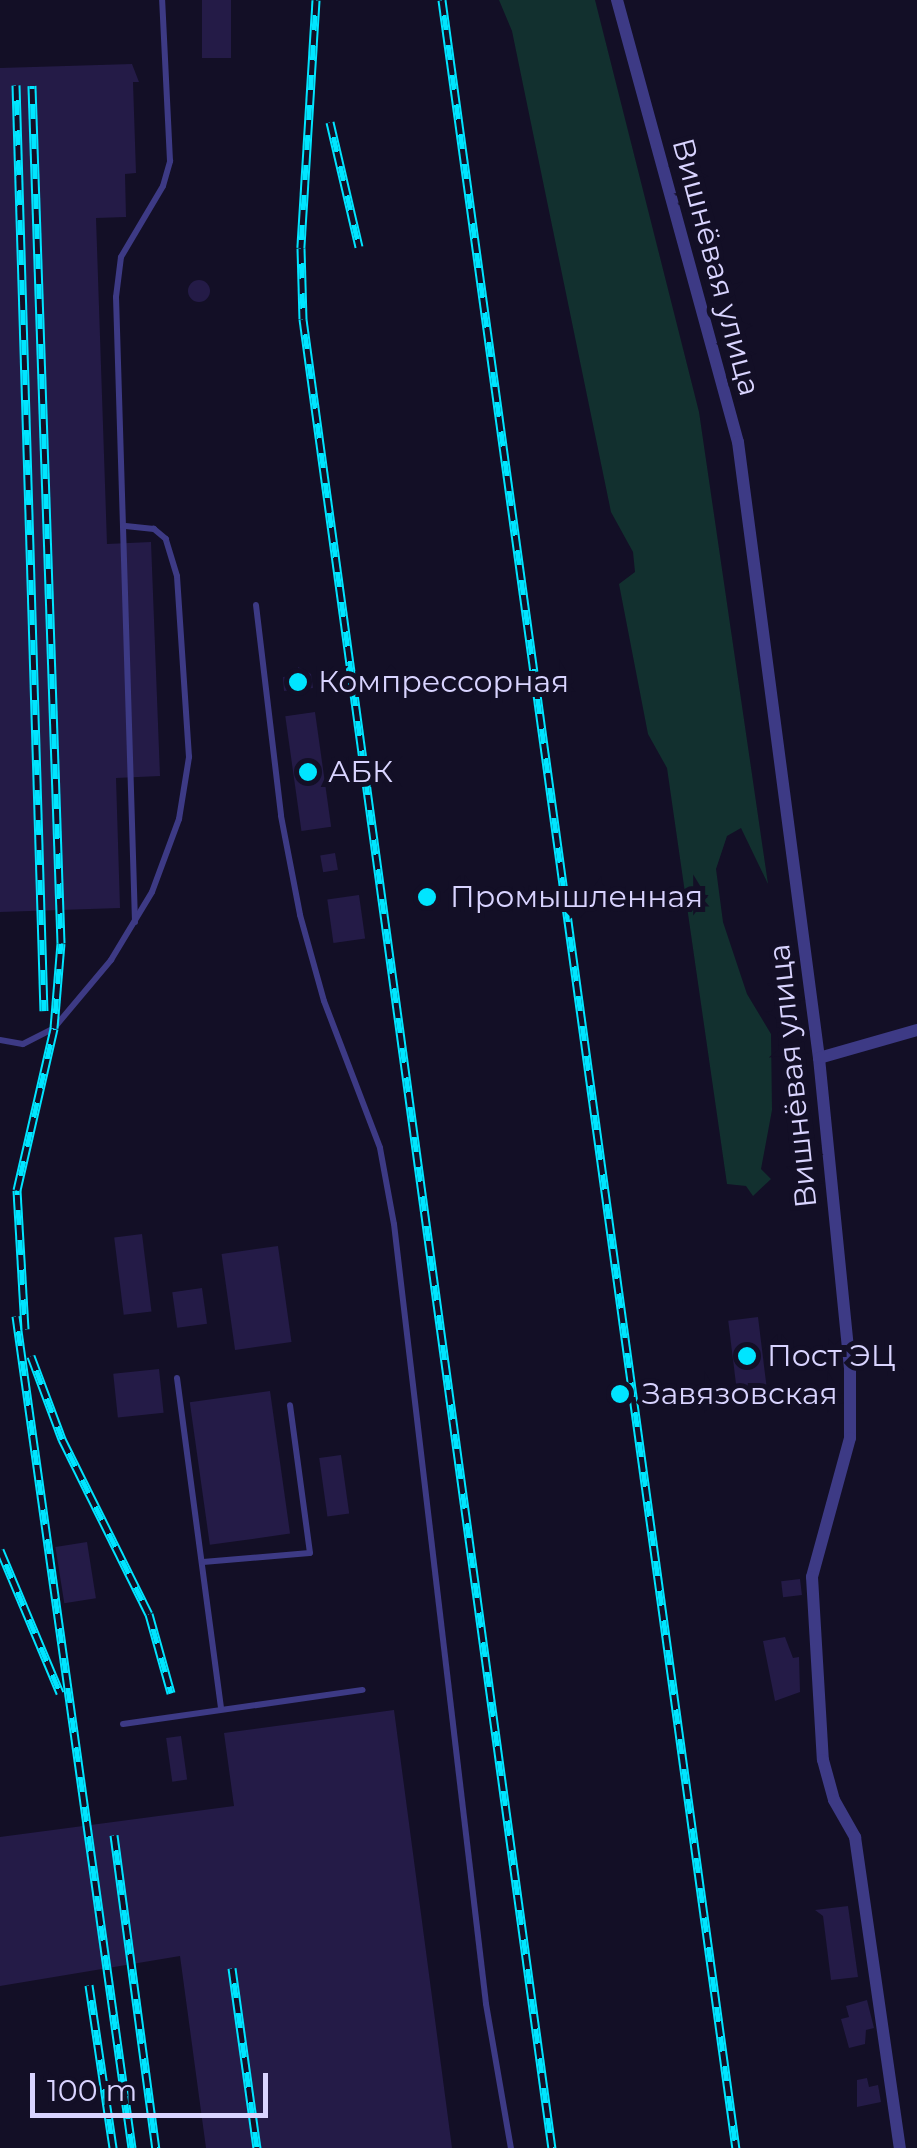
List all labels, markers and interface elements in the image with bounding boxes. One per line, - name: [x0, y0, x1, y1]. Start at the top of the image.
- street label: Вишнёвая улица: [664, 134, 768, 400]
- place label: Компрессорная: [318, 664, 569, 700]
- marker: Компрессорная: [287, 671, 309, 693]
- place label: АБК: [328, 754, 393, 790]
- marker: АБК: [297, 761, 319, 783]
- place label: Промышленная: [450, 879, 703, 915]
- marker: Промышленная: [414, 884, 440, 910]
- street label: Вишнёвая улица: [761, 942, 825, 1210]
- place label: Пост ЭЦ: [767, 1338, 895, 1374]
- marker: Пост ЭЦ: [736, 1345, 758, 1367]
- place label: Завязовская: [642, 1376, 838, 1412]
- marker: Завязовская: [607, 1381, 633, 1407]
- scale bar: [35, 2053, 272, 2115]
- text: 100 m: [47, 2072, 137, 2109]

